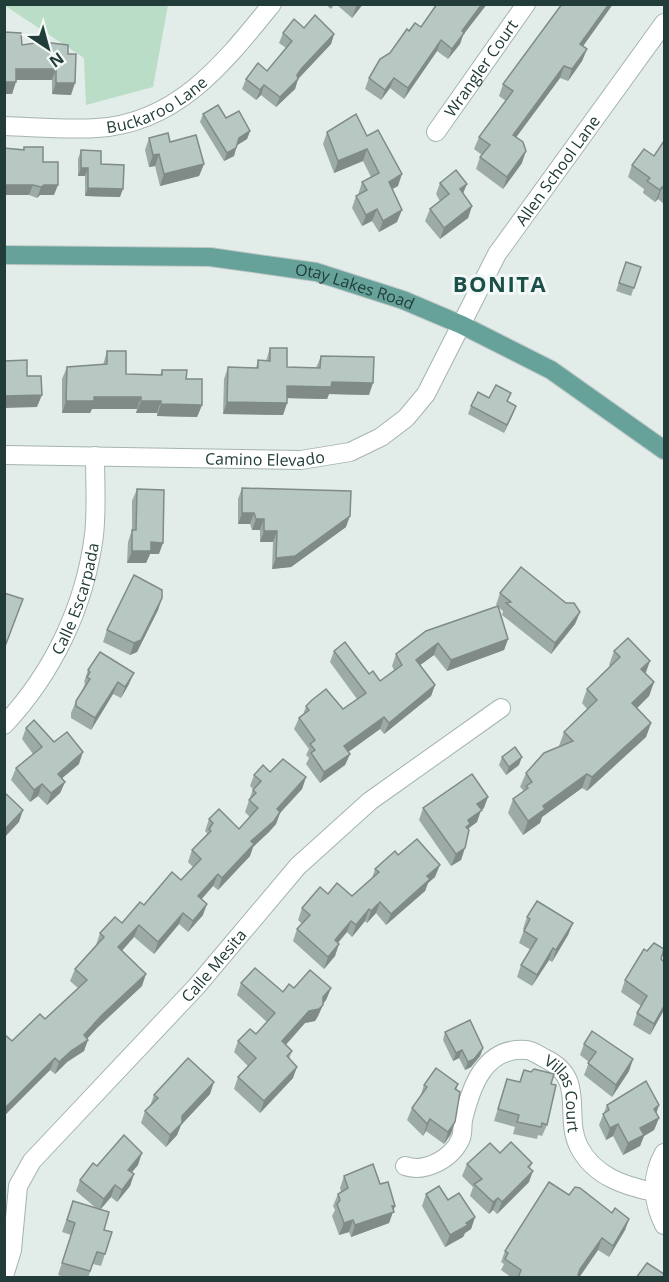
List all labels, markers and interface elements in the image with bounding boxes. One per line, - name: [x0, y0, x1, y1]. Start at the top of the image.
- street label: Wrangler Court: [439, 15, 523, 121]
- north arrow: [18, 18, 78, 78]
- text: N: [45, 47, 69, 73]
- street label: Buckaroo Lane: [105, 71, 212, 138]
- street label: Allen School Lane: [510, 111, 605, 230]
- street label: Otay Lakes Road: [294, 258, 418, 315]
- district label: BONITA: [453, 268, 547, 298]
- street label: Camino Elevado: [205, 445, 326, 471]
- street label: Calle Escarpada: [46, 541, 104, 659]
- street label: Calle Mesita: [176, 924, 251, 1007]
- street label: Villas Court: [540, 1049, 585, 1134]

